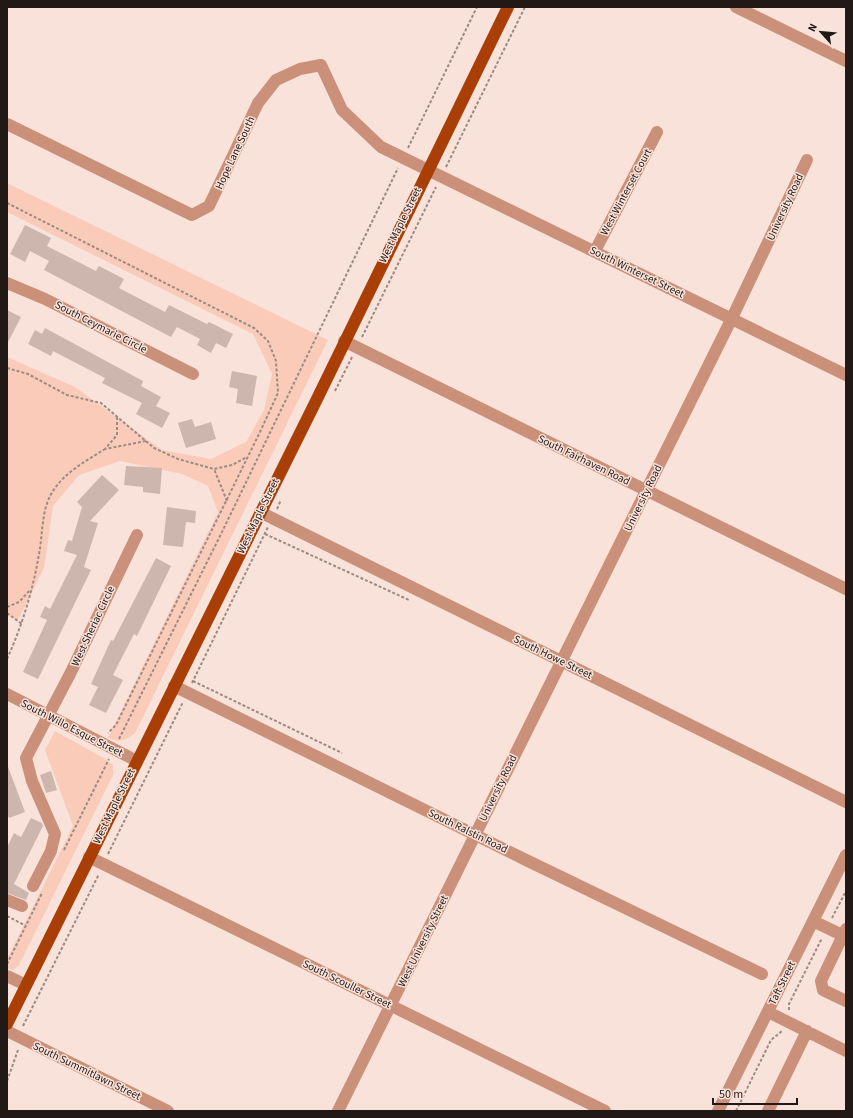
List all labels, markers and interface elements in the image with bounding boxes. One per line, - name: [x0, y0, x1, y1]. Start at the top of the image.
- north arrow: [801, 12, 841, 52]
- text: N: [804, 21, 821, 34]
- street label: Hope Lane South: [212, 114, 258, 192]
- street label: West Winterset Court: [597, 146, 655, 238]
- street label: University Road: [763, 171, 807, 243]
- street label: West Maple Street: [375, 185, 425, 265]
- street label: South Winterset Street: [587, 243, 687, 302]
- street label: South Ceymarie Circle: [52, 297, 150, 357]
- street label: South Fairhaven Road: [535, 431, 633, 489]
- street label: University Road: [620, 462, 666, 534]
- street label: West Maple Street: [233, 476, 283, 556]
- street label: West Sheriac Circle: [68, 583, 118, 669]
- street label: South Howe Street: [511, 631, 595, 683]
- street label: South Willo Esque Street: [18, 696, 126, 760]
- street label: University Road: [475, 752, 521, 824]
- street label: West Maple Street: [89, 766, 139, 846]
- street label: South Ralstin Road: [426, 805, 510, 857]
- street label: West University Street: [394, 892, 452, 989]
- street label: South Scouller Street: [300, 956, 394, 1012]
- street label: Taft Street: [765, 958, 799, 1007]
- street label: South Summitlawn Street: [31, 1038, 144, 1104]
- scale bar: [713, 1080, 797, 1106]
- text: 50 m: [719, 1086, 743, 1103]

